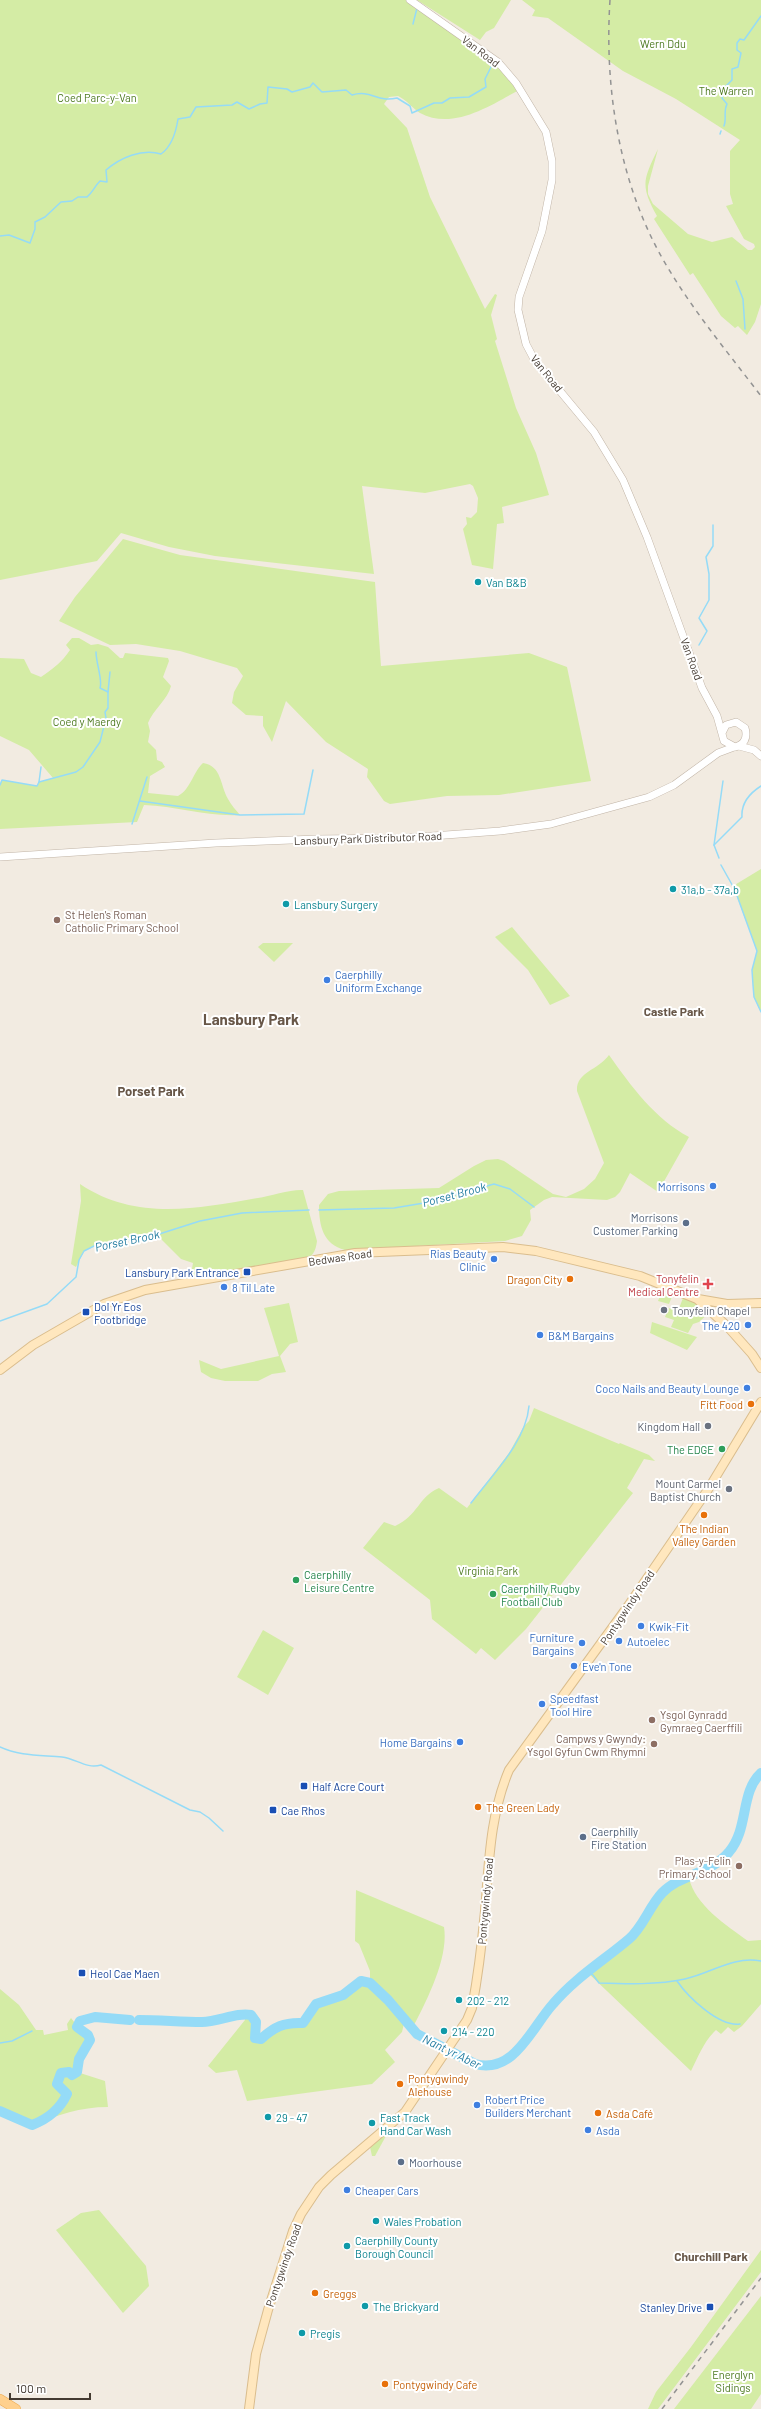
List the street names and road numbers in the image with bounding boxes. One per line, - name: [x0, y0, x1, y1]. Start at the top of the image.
- street label: Van Road: [460, 33, 502, 69]
- street label: Van Road: [528, 352, 566, 394]
- street label: Van Road: [678, 636, 706, 682]
- street label: Lansbury Park Distributor Road: [294, 829, 442, 847]
- street label: Bedwas Road: [307, 1246, 373, 1268]
- street label: Pontygwindy Road: [597, 1567, 657, 1647]
- street label: Pontygwindy Road: [475, 1857, 495, 1945]
- street label: Pontygwindy Road: [263, 2222, 303, 2308]

